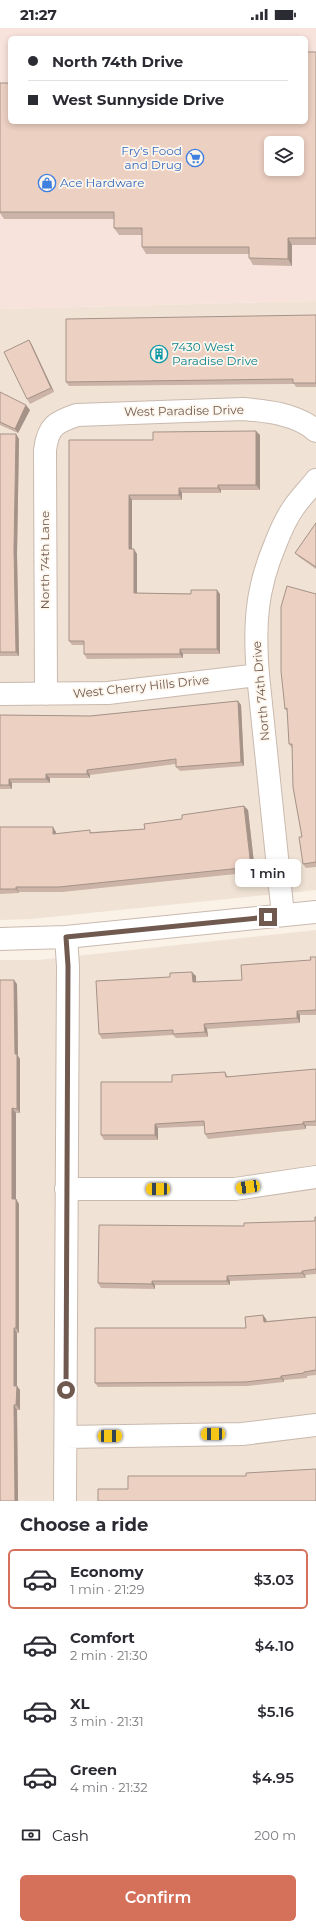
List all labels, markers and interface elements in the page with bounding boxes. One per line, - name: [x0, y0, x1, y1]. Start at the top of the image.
- text: 21:27: [20, 5, 57, 24]
- text: North 74th Drive: [52, 52, 183, 71]
- text: West Sunnyside Drive: [52, 90, 224, 109]
- map controls: [264, 136, 304, 176]
- button: layers: [264, 136, 304, 176]
- place label: Fry's Food and Drug: [121, 143, 182, 172]
- supermarket icon: Fry's Food and Drug: [185, 148, 205, 168]
- shop icon: Ace Hardware: [37, 173, 57, 193]
- place label: Ace Hardware: [60, 175, 145, 190]
- place label: 7430 West Paradise Drive: [172, 339, 258, 368]
- building icon: 7430 West Paradise Drive: [149, 344, 169, 364]
- street label: West Paradise Drive: [124, 402, 244, 419]
- street label: North 74th Lane: [37, 511, 52, 609]
- street label: North 74th Drive: [249, 640, 272, 742]
- street label: West Cherry Hills Drive: [72, 672, 210, 701]
- callout: 1 min: [235, 859, 301, 887]
- text: 1 min: [251, 865, 285, 881]
- route end: [259, 908, 277, 926]
- car: [235, 1179, 261, 1195]
- car: [146, 1183, 170, 1195]
- route start: [57, 1381, 75, 1399]
- car: [201, 1428, 225, 1440]
- car: [98, 1430, 122, 1442]
- text: Choose a ride: [20, 1514, 148, 1536]
- icon: car: [22, 1561, 58, 1597]
- text: Economy: [70, 1562, 143, 1581]
- text: $3.03: [254, 1570, 294, 1589]
- text: 1 min · 21:29: [70, 1581, 144, 1597]
- icon: car: [22, 1627, 58, 1663]
- text: Comfort: [70, 1628, 135, 1647]
- text: $4.10: [255, 1636, 294, 1655]
- text: 2 min · 21:30: [70, 1647, 148, 1663]
- icon: car: [22, 1693, 58, 1729]
- text: XL: [70, 1694, 89, 1713]
- text: $5.16: [257, 1702, 294, 1721]
- text: 3 min · 21:31: [70, 1713, 144, 1729]
- icon: car: [22, 1759, 58, 1795]
- text: Green: [70, 1760, 117, 1779]
- text: $4.95: [252, 1768, 294, 1787]
- text: 4 min · 21:32: [70, 1779, 148, 1795]
- icon: cash: [20, 1824, 42, 1846]
- text: Cash: [52, 1826, 89, 1845]
- text: 200 m: [254, 1827, 296, 1843]
- button: Confirm: [20, 1875, 296, 1921]

